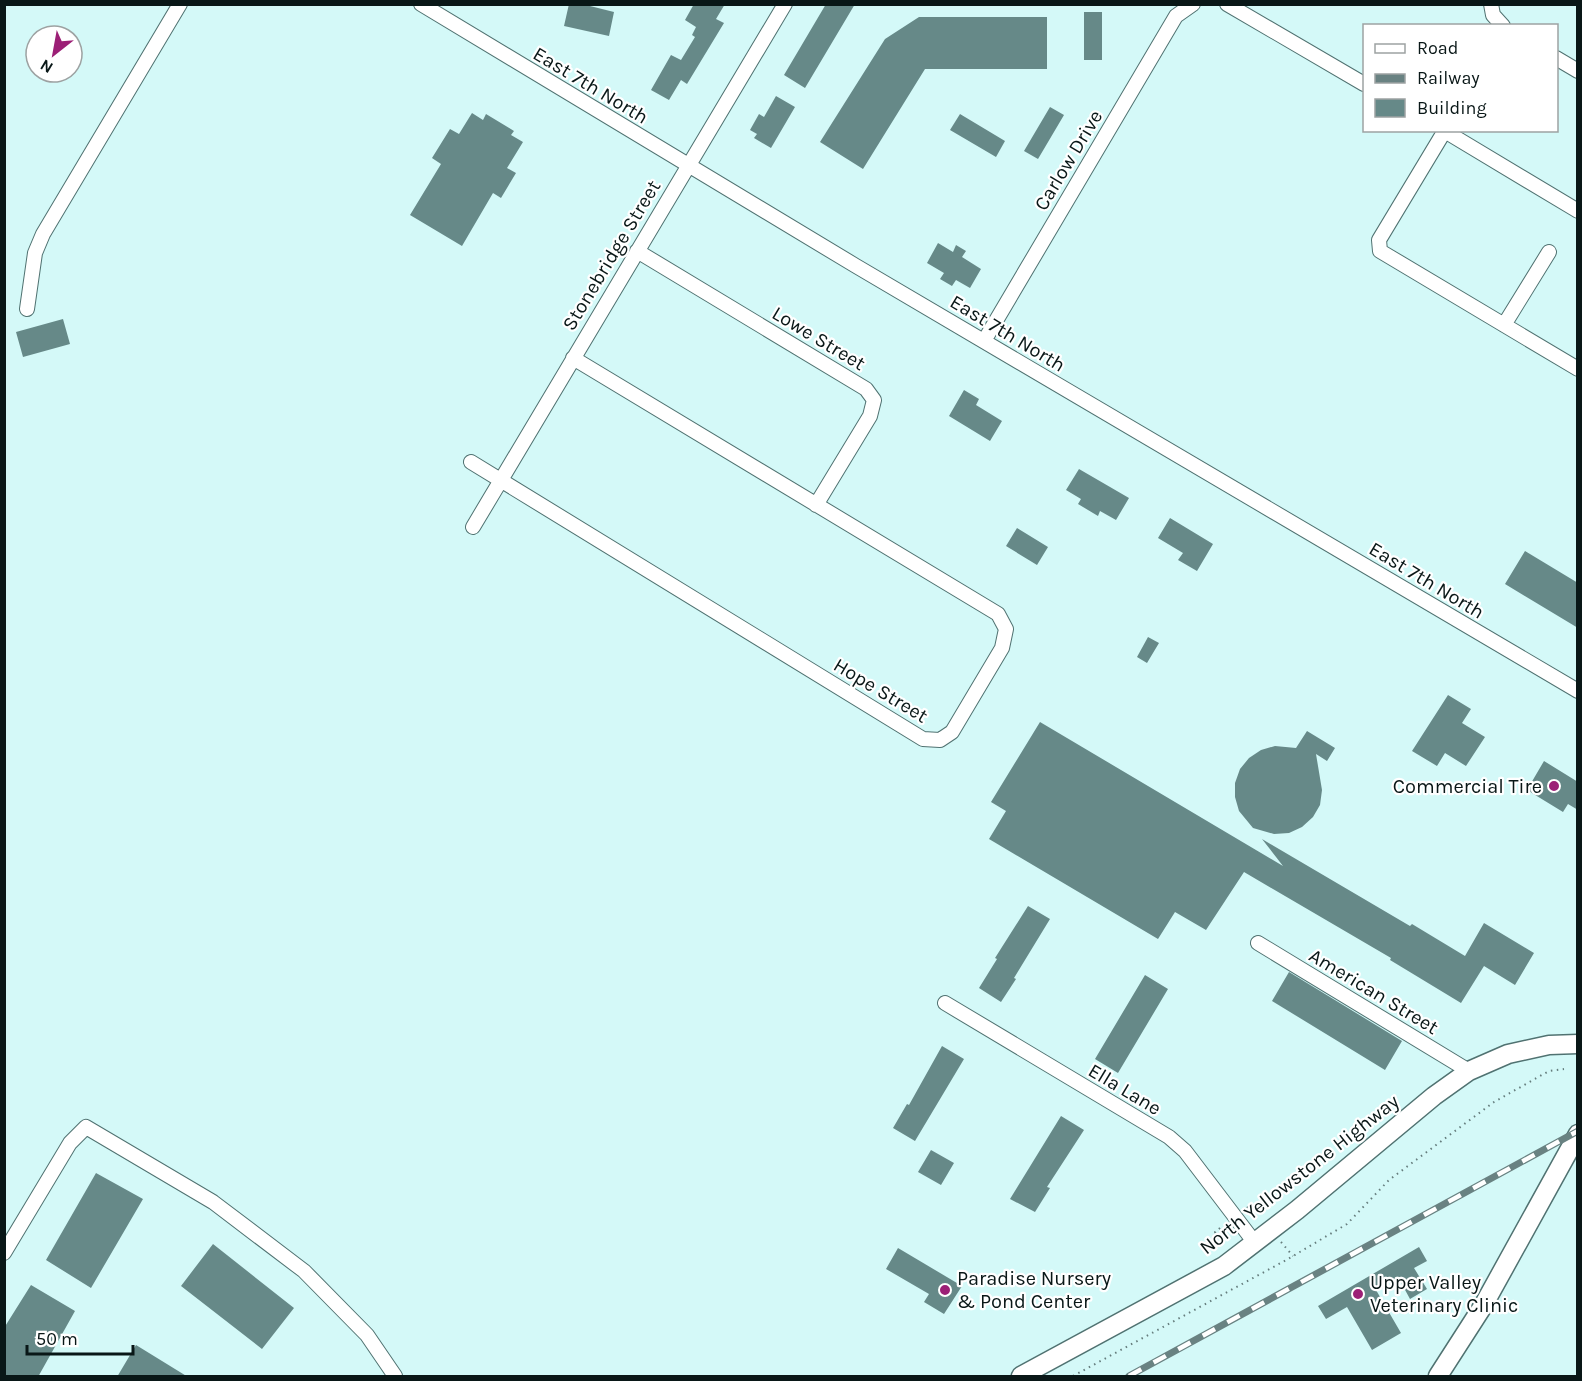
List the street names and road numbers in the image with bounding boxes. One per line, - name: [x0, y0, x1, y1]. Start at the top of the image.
- street label: East 7th North: [529, 42, 652, 129]
- street label: Carlow Drive: [1029, 106, 1107, 215]
- street label: Stonebridge Street: [558, 176, 666, 334]
- street label: East 7th North: [946, 290, 1069, 377]
- street label: Lowe Street: [768, 302, 870, 375]
- street label: East 7th North: [1365, 537, 1488, 624]
- street label: Hope Street: [829, 653, 932, 728]
- street label: American Street: [1305, 944, 1443, 1039]
- street label: Ella Lane: [1084, 1059, 1165, 1120]
- street label: North Yellowstone Highway: [1195, 1090, 1403, 1259]

